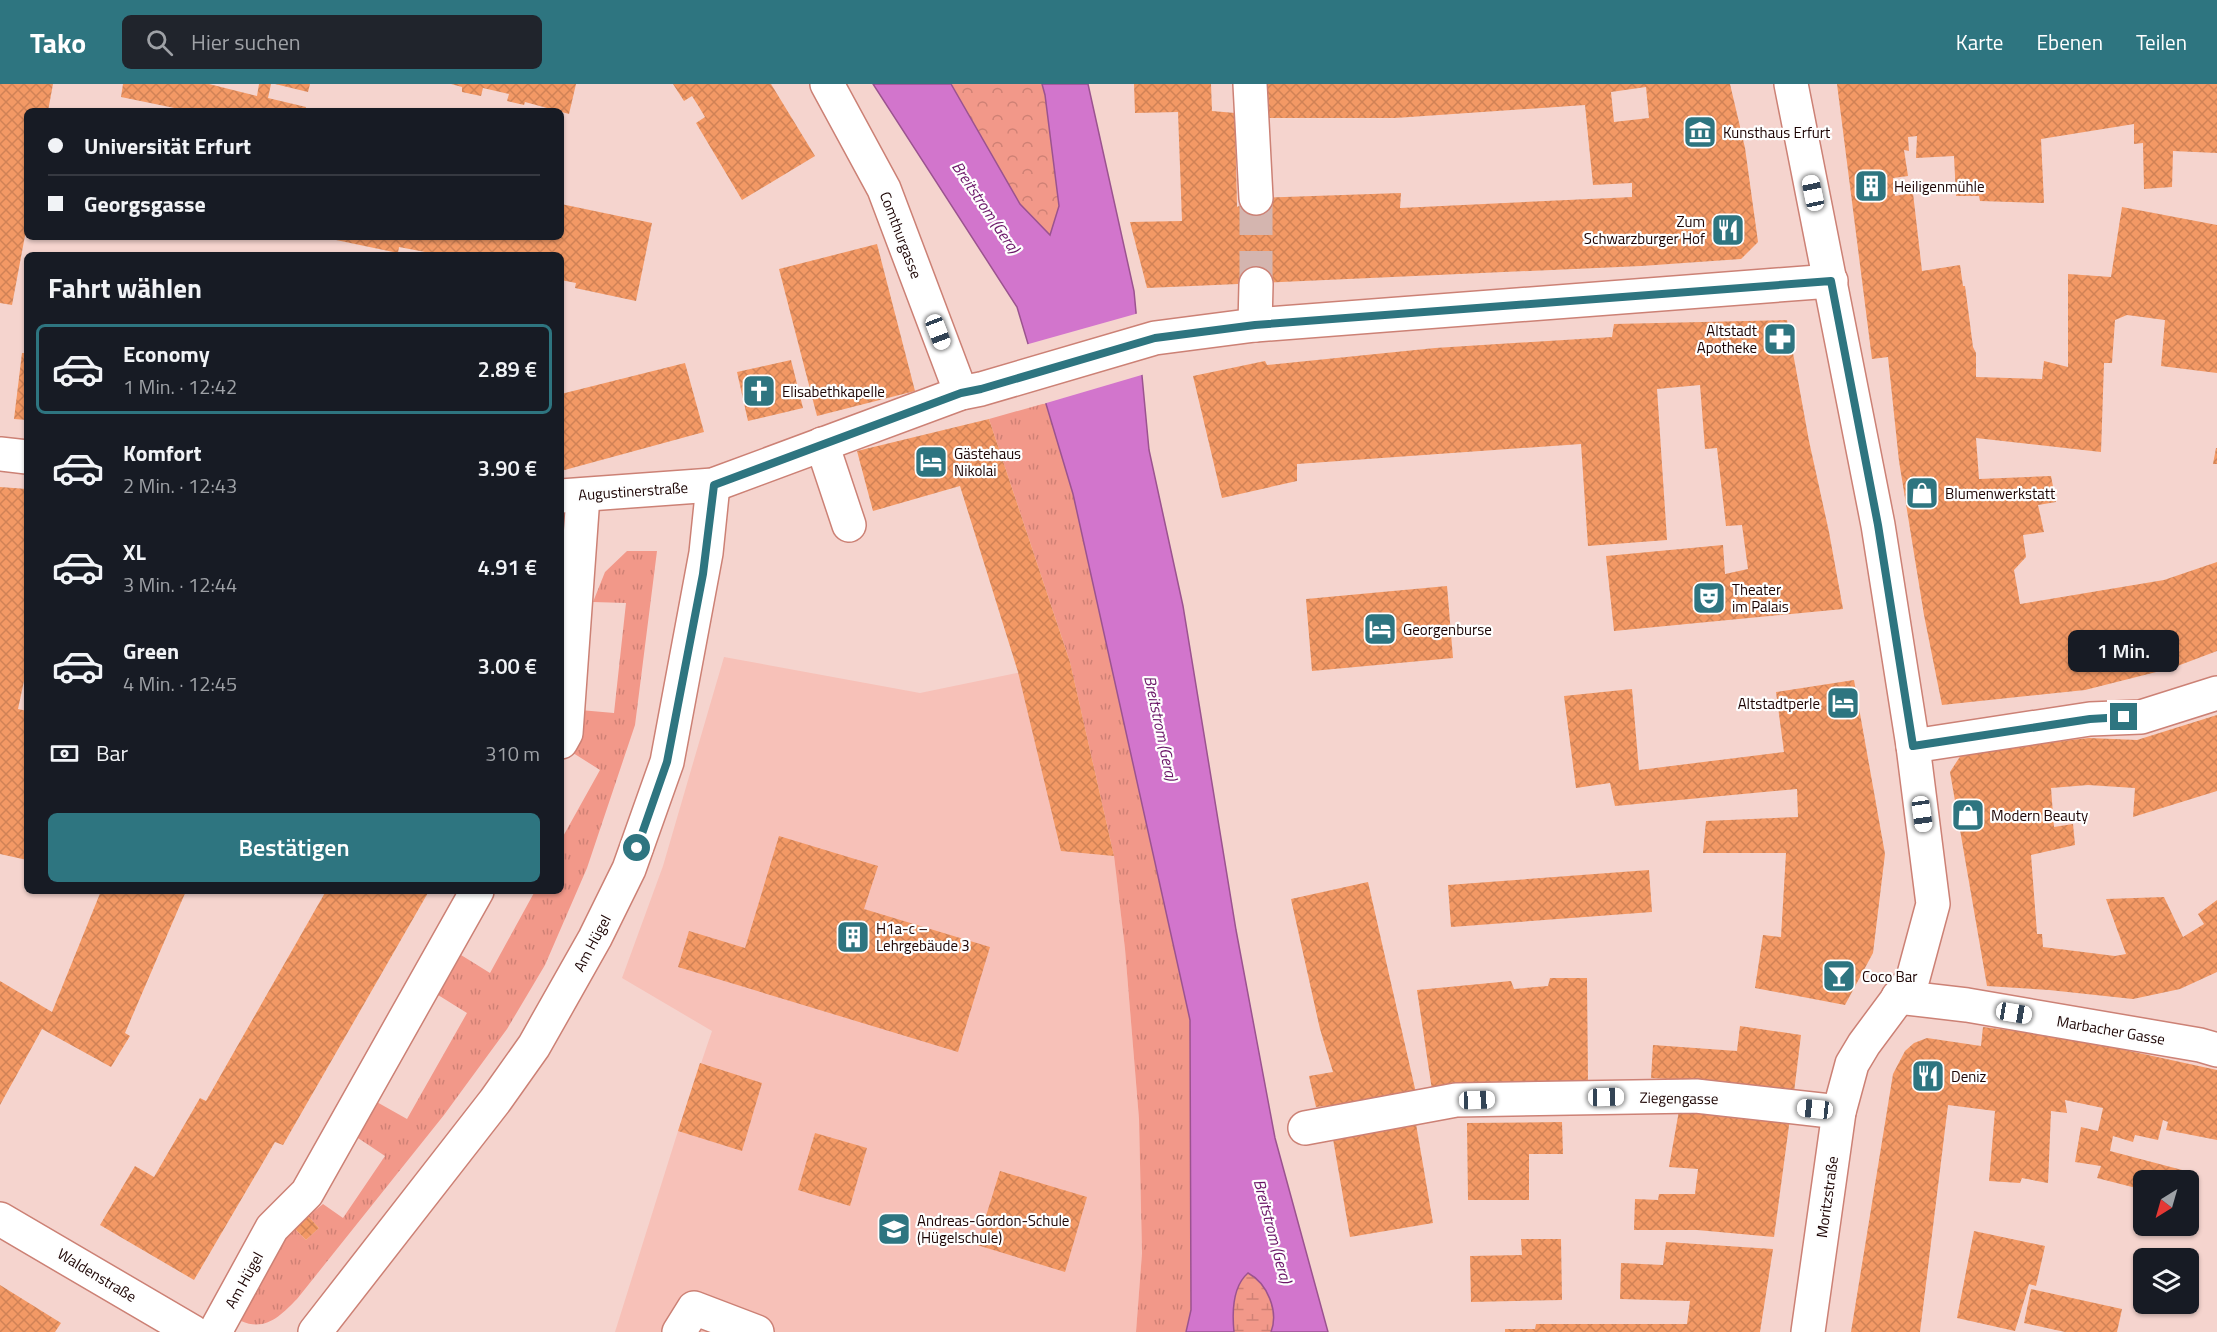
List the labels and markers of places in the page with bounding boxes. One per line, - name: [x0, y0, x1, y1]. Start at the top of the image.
- museum icon: Kunsthaus Erfurt: [1682, 114, 1718, 150]
- place label: Kunsthaus Erfurt: [1723, 121, 1831, 144]
- building icon: Heiligenmühle: [1853, 168, 1889, 204]
- place label: Heiligenmühle: [1894, 175, 1985, 198]
- place label: Zum Schwarzburger Hof: [1584, 210, 1705, 250]
- restaurant icon: Zum Schwarzburger Hof: [1710, 212, 1746, 248]
- place label: Altstadt Apotheke: [1697, 319, 1758, 359]
- pharmacy icon: Altstadt Apotheke: [1762, 321, 1798, 357]
- church icon: Elisabethkapelle: [741, 373, 777, 409]
- place label: Elisabethkapelle: [782, 380, 885, 403]
- place label: Gästehaus Nikolai: [954, 442, 1021, 482]
- hotel icon: Gästehaus Nikolai: [913, 444, 949, 480]
- shop icon: Blumenwerkstatt: [1904, 475, 1940, 511]
- place label: Blumenwerkstatt: [1945, 482, 2056, 505]
- place label: Theater im Palais: [1732, 578, 1789, 618]
- theatre icon: Theater im Palais: [1691, 580, 1727, 616]
- hotel icon: Georgenburse: [1362, 611, 1398, 647]
- place label: Georgenburse: [1403, 618, 1492, 641]
- hotel icon: Altstadtperle: [1825, 685, 1861, 721]
- place label: Altstadtperle: [1738, 692, 1820, 715]
- shop icon: Modern Beauty: [1950, 797, 1986, 833]
- place label: Modern Beauty: [1991, 804, 2088, 827]
- place label: H1a-c – Lehrgebäude 3: [876, 917, 970, 957]
- building icon: H1a-c – Lehrgebäude 3: [835, 919, 871, 955]
- bar icon: Coco Bar: [1821, 958, 1857, 994]
- place label: Coco Bar: [1862, 965, 1918, 988]
- restaurant icon: Deniz: [1910, 1058, 1946, 1094]
- place label: Deniz: [1951, 1065, 1987, 1088]
- place label: Andreas-Gordon-Schule (Hügelschule): [917, 1209, 1069, 1249]
- school or university icon: Andreas-Gordon-Schule (Hügelschule): [876, 1211, 912, 1247]

